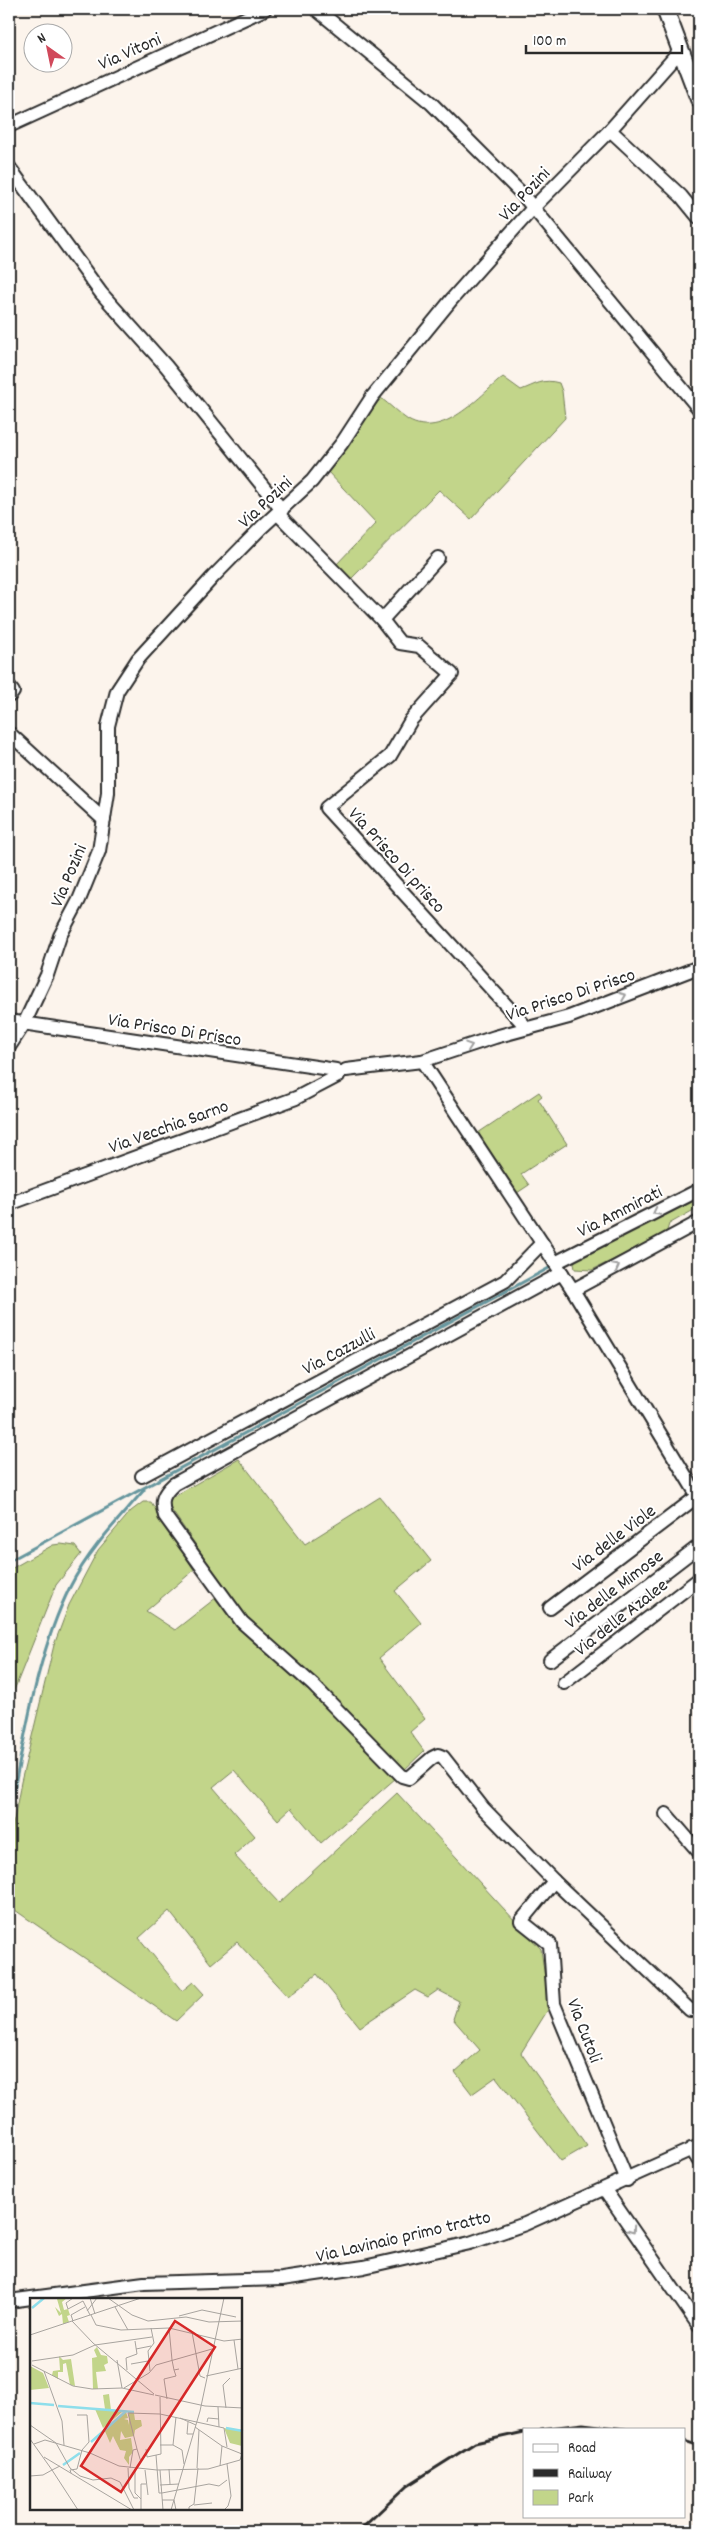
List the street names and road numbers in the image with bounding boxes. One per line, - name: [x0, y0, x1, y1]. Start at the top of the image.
- street label: Via Vitoni: [95, 27, 167, 79]
- street label: Via Pozini: [493, 162, 558, 229]
- street label: Via Pozini: [233, 471, 300, 536]
- street label: Via Prisco Di prisco: [340, 802, 450, 920]
- street label: Via Pozini: [45, 840, 96, 912]
- street label: Via Prisco Di Prisco: [503, 963, 639, 1030]
- street label: Via Prisco Di Prisco: [106, 1008, 243, 1055]
- street label: Via Vecchia Sarno: [106, 1094, 233, 1162]
- street label: Via Ammirati: [573, 1180, 668, 1246]
- street label: Via Cazzulli: [298, 1322, 381, 1384]
- street label: Via delle Viole: [568, 1499, 663, 1580]
- street label: Via delle Mimose: [560, 1545, 670, 1637]
- street label: Via delle Azalee: [569, 1573, 675, 1664]
- street label: Via Cutoli: [558, 1995, 608, 2068]
- street label: Via Lavinaio primo tratto: [314, 2205, 494, 2272]

